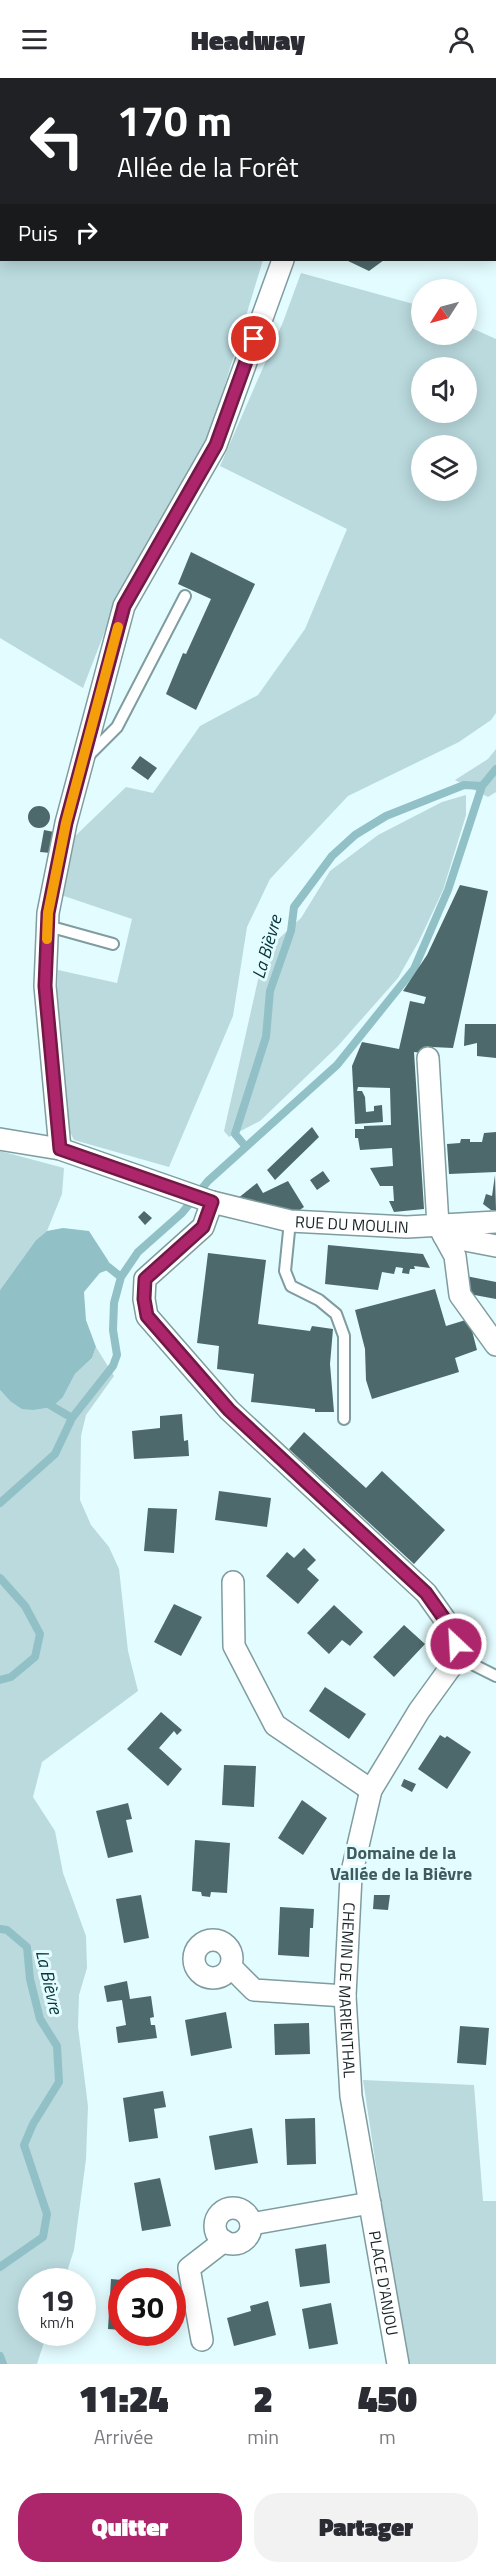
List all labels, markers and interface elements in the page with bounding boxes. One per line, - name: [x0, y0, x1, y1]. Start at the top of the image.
- text: Headway: [191, 19, 305, 60]
- icon: menu: [18, 23, 51, 56]
- icon: person: [445, 23, 478, 56]
- text: 170 m: [117, 88, 232, 152]
- icon: left: [18, 102, 96, 180]
- text: Allée de la Forêt: [117, 146, 298, 187]
- text: Puis: [18, 216, 58, 250]
- icon: right: [70, 216, 103, 249]
- north arrow: [411, 279, 477, 345]
- map controls: [411, 279, 477, 501]
- pin: [228, 313, 279, 364]
- icon: arrive: [237, 322, 270, 355]
- button: sound: [411, 357, 477, 423]
- button: layers: [411, 435, 477, 501]
- water label: La Bièvre: [245, 910, 289, 982]
- street label: RUE DU MOULIN: [295, 1209, 409, 1239]
- position arrow: [424, 1612, 488, 1676]
- district label: Domaine de la Vallée de la Bièvre: [330, 1839, 472, 1887]
- street label: CHEMIN DE MARIENTHAL: [333, 1902, 362, 2079]
- water label: La Bièvre: [29, 1947, 70, 2018]
- street label: PLACE D'ANJOU: [363, 2229, 405, 2337]
- speed limit sign: 30: [108, 2268, 186, 2346]
- text: 19: [40, 2277, 74, 2323]
- text: km/h: [40, 2311, 74, 2334]
- text: 11:24: [79, 2371, 168, 2426]
- text: 2: [253, 2371, 273, 2426]
- text: 450: [358, 2371, 417, 2426]
- text: Arrivée: [94, 2421, 153, 2452]
- text: min: [247, 2421, 279, 2452]
- text: m: [379, 2421, 396, 2452]
- button: Quitter: [18, 2493, 242, 2562]
- button: Partager: [254, 2493, 478, 2562]

